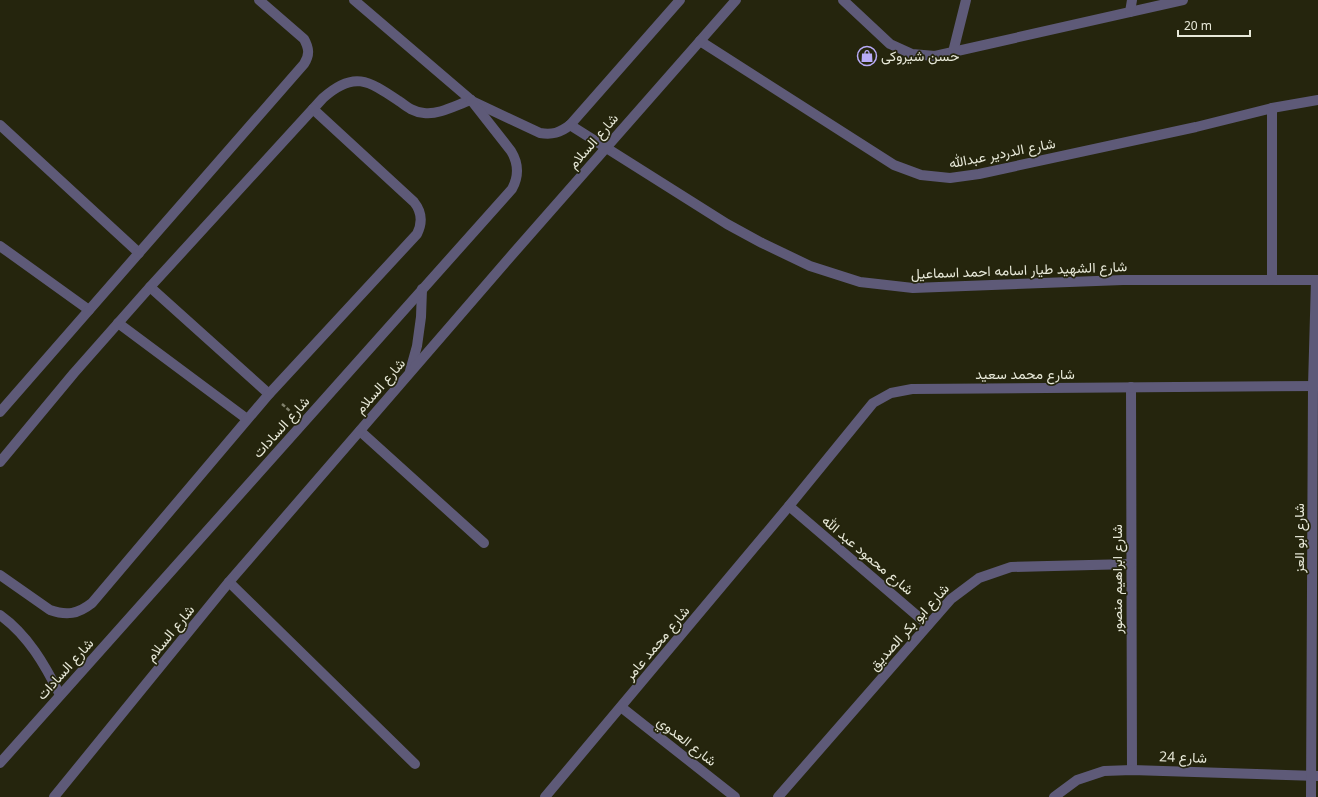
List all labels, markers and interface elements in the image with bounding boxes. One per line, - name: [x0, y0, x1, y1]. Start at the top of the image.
- scale bar: [1178, 12, 1250, 38]
- text: 20 m: [1184, 17, 1212, 34]
- shop icon: حسن شيروكى: [856, 45, 878, 67]
- place label: حسن شيروكى: [881, 46, 959, 65]
- street label: شارع السلام: [563, 109, 624, 174]
- street label: شارع الدردير عبدالله: [947, 133, 1057, 174]
- street label: شارع الشهيد طيار اسامه احمد اسماعيل: [910, 256, 1128, 285]
- street label: شارع السلام: [350, 354, 411, 419]
- street label: شارع محمد سعيد: [975, 364, 1075, 385]
- street label: شارع السادات: [248, 392, 315, 463]
- street label: شارع ابو العز: [1289, 503, 1310, 574]
- street label: شارع محمود عبد الله: [817, 511, 918, 600]
- street label: شارع ابراهيم منصور: [1107, 524, 1128, 635]
- street label: شارع ابو بكر الصديق: [864, 579, 954, 676]
- street label: شارع السلام: [141, 600, 200, 666]
- street label: شارع محمد عامر: [619, 601, 695, 686]
- street label: شارع السادات: [32, 634, 99, 705]
- street label: شارع العدوي: [652, 711, 721, 772]
- street label: شارع 24: [1159, 746, 1207, 769]

